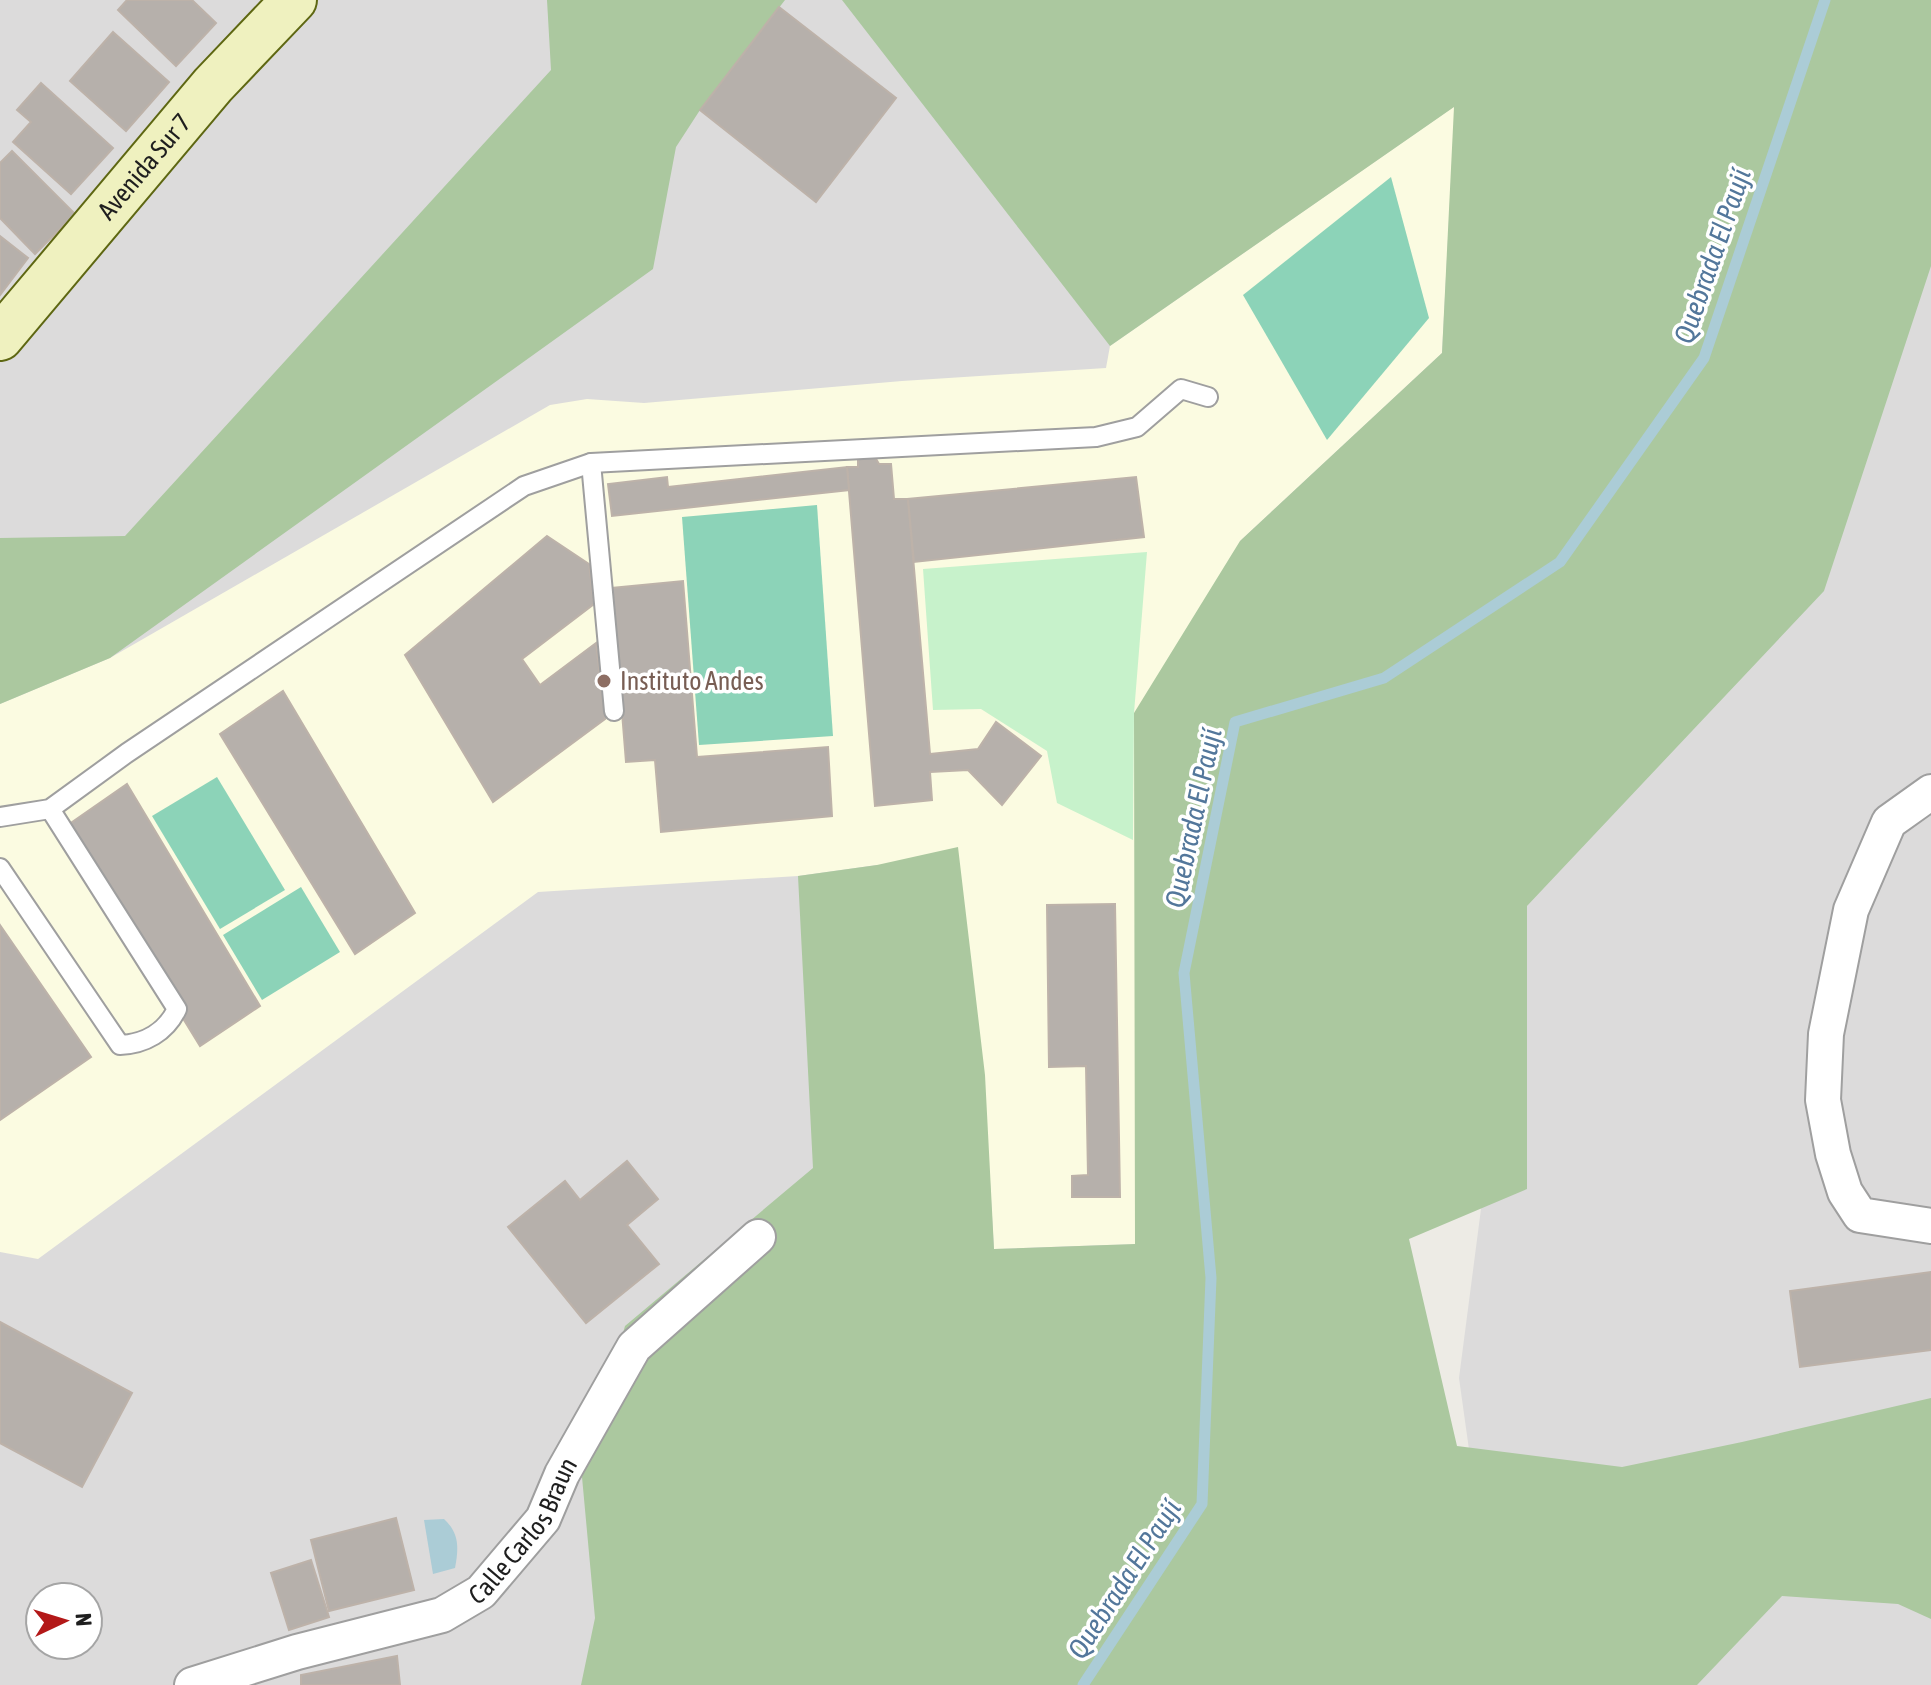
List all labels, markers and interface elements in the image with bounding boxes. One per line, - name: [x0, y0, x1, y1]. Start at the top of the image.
- street label: Avenida Sur 7: [91, 108, 197, 225]
- water label: Quebrada El Paují: [1667, 164, 1757, 347]
- place label: Instituto Andes: [620, 666, 764, 696]
- marker: Instituto Andes: [595, 672, 613, 690]
- water label: Quebrada El Paují: [1158, 725, 1228, 911]
- street label: Calle Carlos Braun: [464, 1452, 583, 1611]
- water label: Quebrada El Paují: [1061, 1493, 1187, 1664]
- north arrow: [24, 1581, 104, 1661]
- text: N: [71, 1612, 97, 1627]

